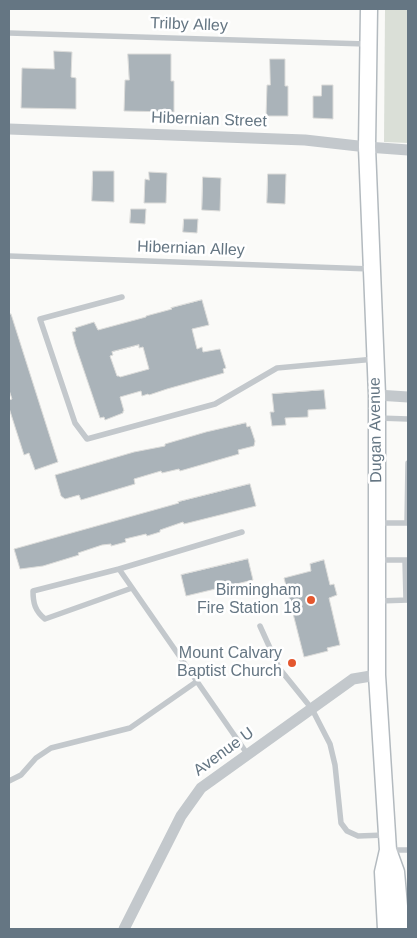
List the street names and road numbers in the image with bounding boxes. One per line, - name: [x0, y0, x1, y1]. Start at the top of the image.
- street label: Trilby Alley: [150, 14, 228, 36]
- street label: Hibernian Street: [151, 108, 267, 132]
- street label: Hibernian Alley: [137, 238, 245, 260]
- street label: Dugan Avenue: [365, 377, 387, 483]
- street label: Avenue U: [190, 724, 258, 780]

